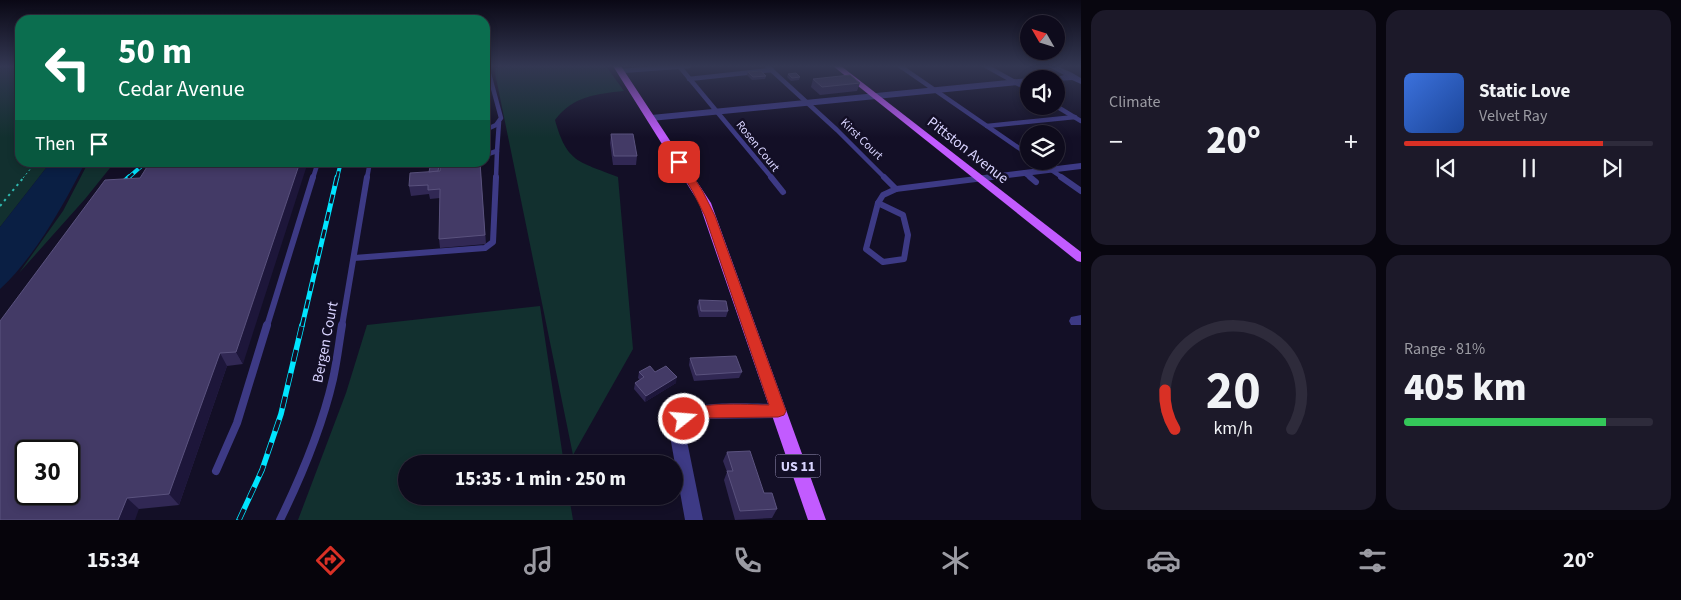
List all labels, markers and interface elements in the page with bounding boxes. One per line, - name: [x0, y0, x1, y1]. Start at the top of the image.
- north arrow: [1020, 15, 1065, 60]
- map controls: [1020, 15, 1065, 170]
- text: 50 m: [118, 27, 192, 77]
- icon: left: [35, 35, 100, 100]
- button: sound: [1020, 70, 1065, 115]
- text: Cedar Avenue: [118, 73, 245, 105]
- text: Static Love: [1479, 78, 1570, 105]
- text: Climate: [1109, 91, 1160, 113]
- text: Velvet Ray: [1479, 105, 1547, 127]
- street label: Pittston Avenue: [922, 112, 1013, 189]
- text: 20°: [1206, 114, 1261, 168]
- street label: Kirst Court: [837, 115, 887, 164]
- street label: Rosen Court: [732, 117, 783, 175]
- text: −: [1109, 122, 1123, 162]
- text: +: [1344, 122, 1358, 162]
- button: layers: [1020, 125, 1065, 170]
- icon: arrive: [85, 130, 113, 158]
- text: Then: [35, 131, 75, 158]
- pin: [658, 141, 700, 183]
- icon: arrive: [665, 148, 693, 176]
- icon: previous: [1432, 154, 1460, 182]
- icon: pause: [1515, 154, 1543, 182]
- icon: next: [1598, 154, 1626, 182]
- street label: Bergen Court: [307, 300, 344, 385]
- text: Range · 81%: [1404, 338, 1485, 360]
- text: 20: [1206, 355, 1261, 429]
- text: 405 km: [1404, 361, 1526, 415]
- position arrow: [657, 392, 709, 444]
- text: km/h: [1214, 416, 1253, 441]
- speed limit sign: 30: [15, 440, 80, 505]
- road number: US 11: [776, 454, 820, 478]
- text: 15:35 · 1 min · 250 m: [455, 466, 626, 493]
- icon: directions: [313, 543, 348, 578]
- icon: music: [521, 543, 556, 578]
- icon: phone: [730, 543, 765, 578]
- icon: climate: [938, 543, 973, 578]
- icon: car: [1146, 543, 1181, 578]
- icon: filters: [1355, 543, 1390, 578]
- text: 15:34: [87, 544, 140, 576]
- text: 20°: [1563, 544, 1594, 576]

